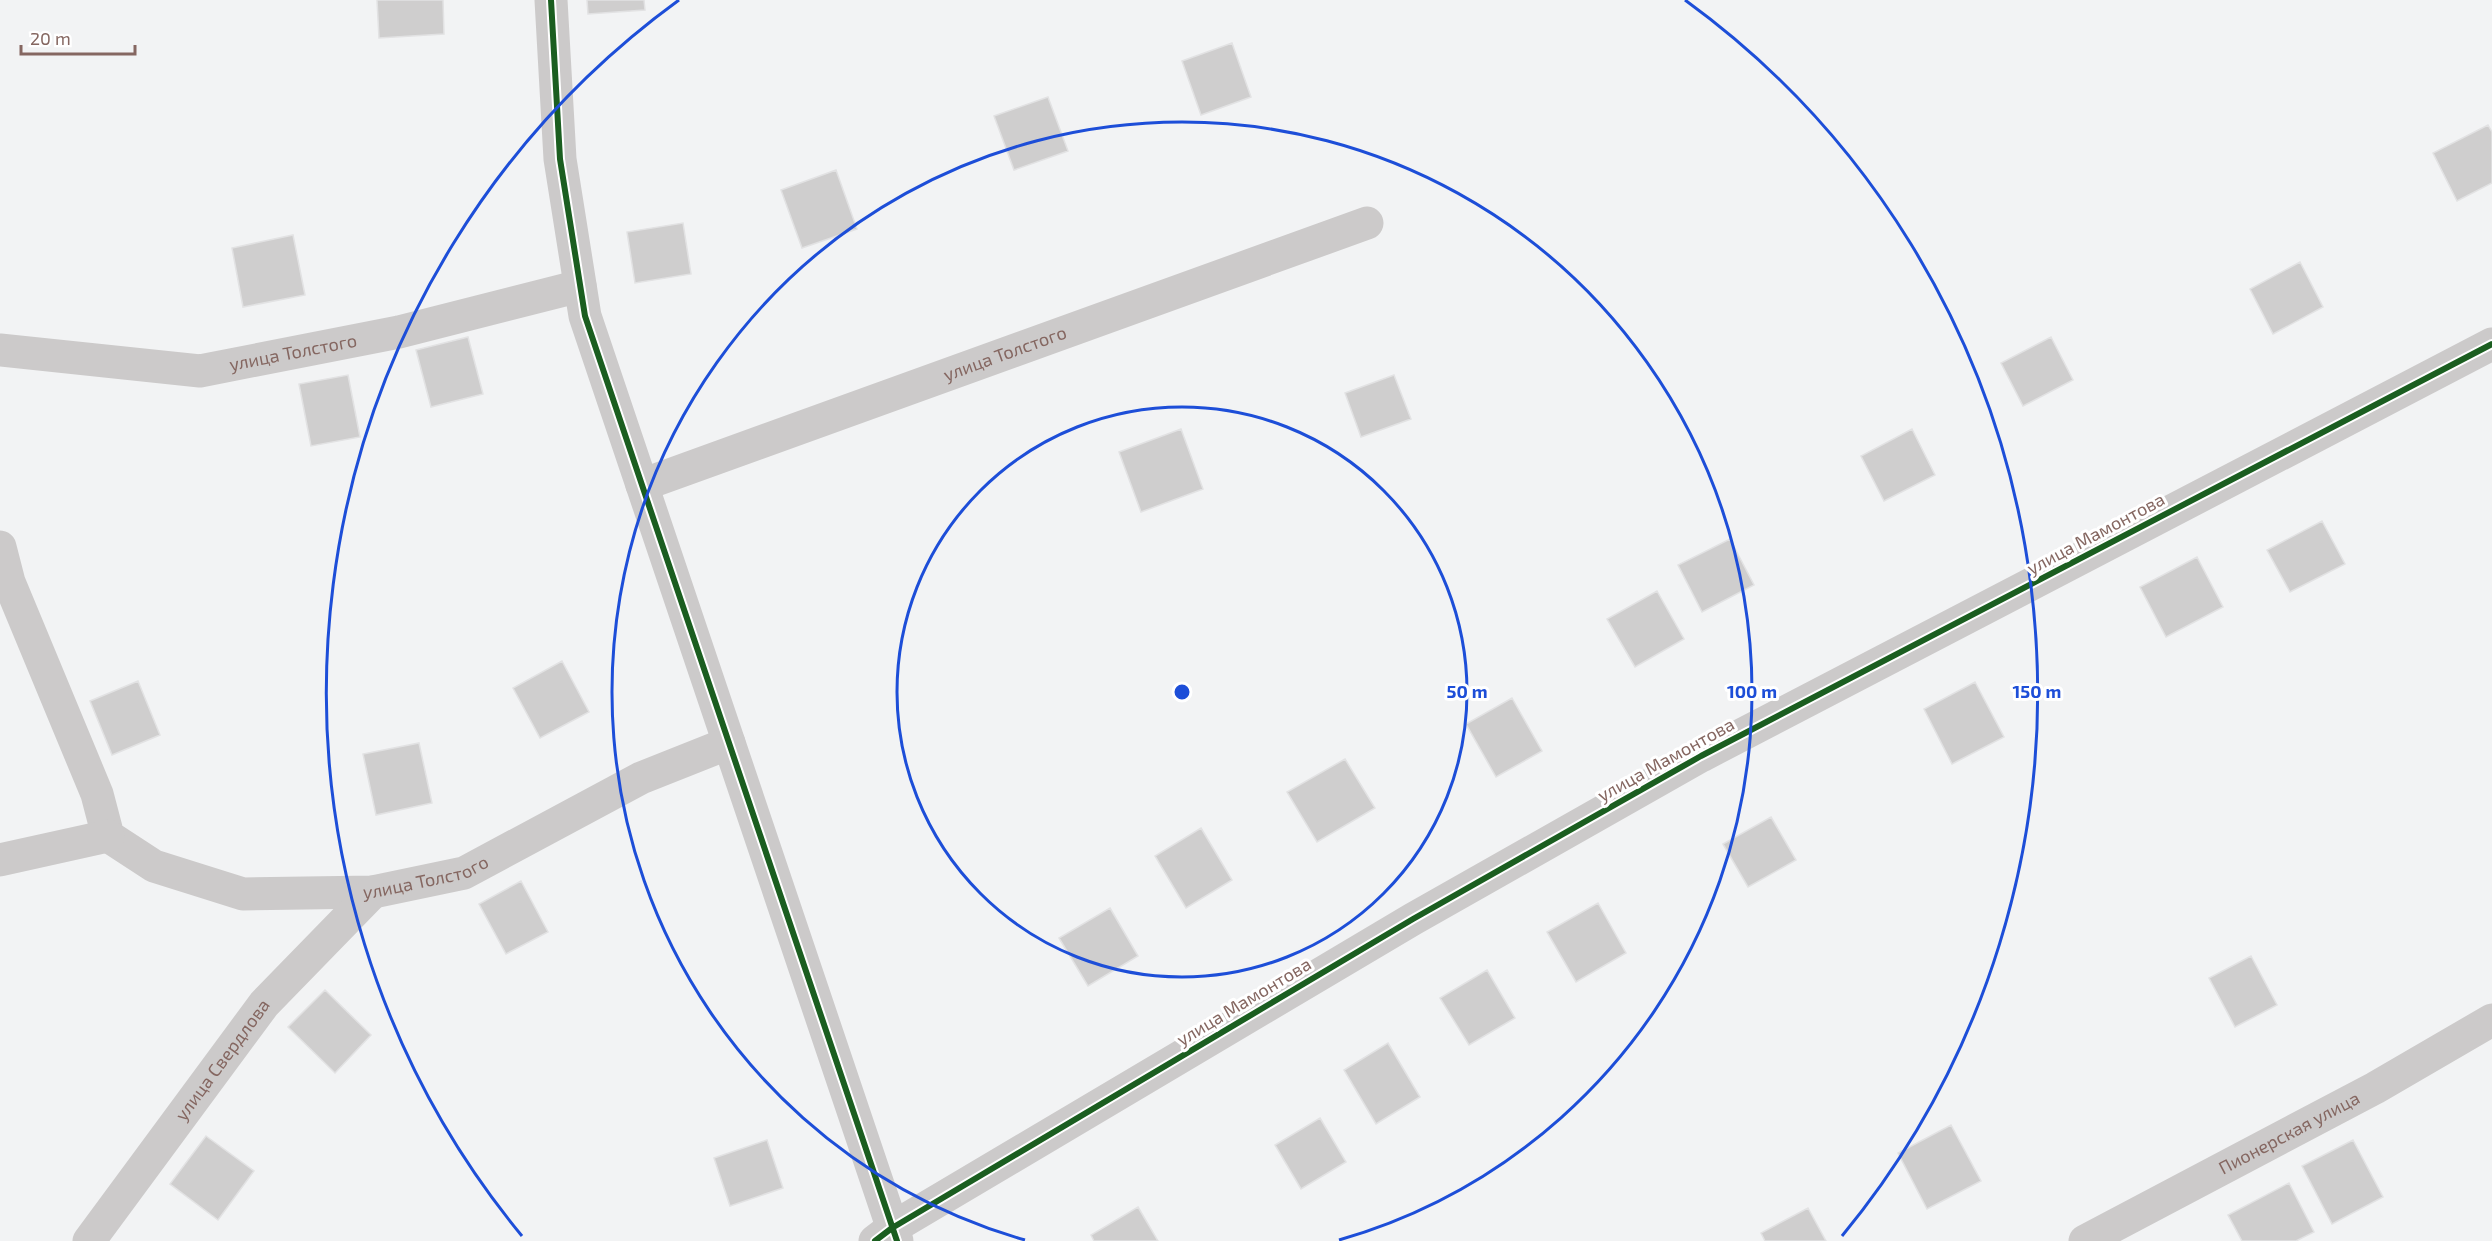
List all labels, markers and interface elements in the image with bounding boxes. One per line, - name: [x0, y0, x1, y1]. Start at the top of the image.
- scale bar: [21, 18, 135, 56]
- text: 20 m: [30, 27, 71, 49]
- street label: улица Толстого: [940, 321, 1069, 385]
- street label: улица Толстого: [227, 329, 359, 375]
- street label: улица Мамонтова: [2023, 487, 2168, 579]
- text: 50 m: [1446, 680, 1488, 702]
- text: 100 m: [1727, 680, 1777, 702]
- text: 150 m: [2013, 680, 2061, 702]
- centre of rings: [1172, 682, 1192, 702]
- street label: улица Мамонтова: [1593, 712, 1738, 806]
- street label: улица Толстого: [363, 850, 492, 902]
- street label: улица Мамонтова: [1172, 952, 1315, 1050]
- street label: улица Свердлова: [170, 994, 274, 1125]
- street label: Пионерская улица: [2215, 1086, 2363, 1178]

